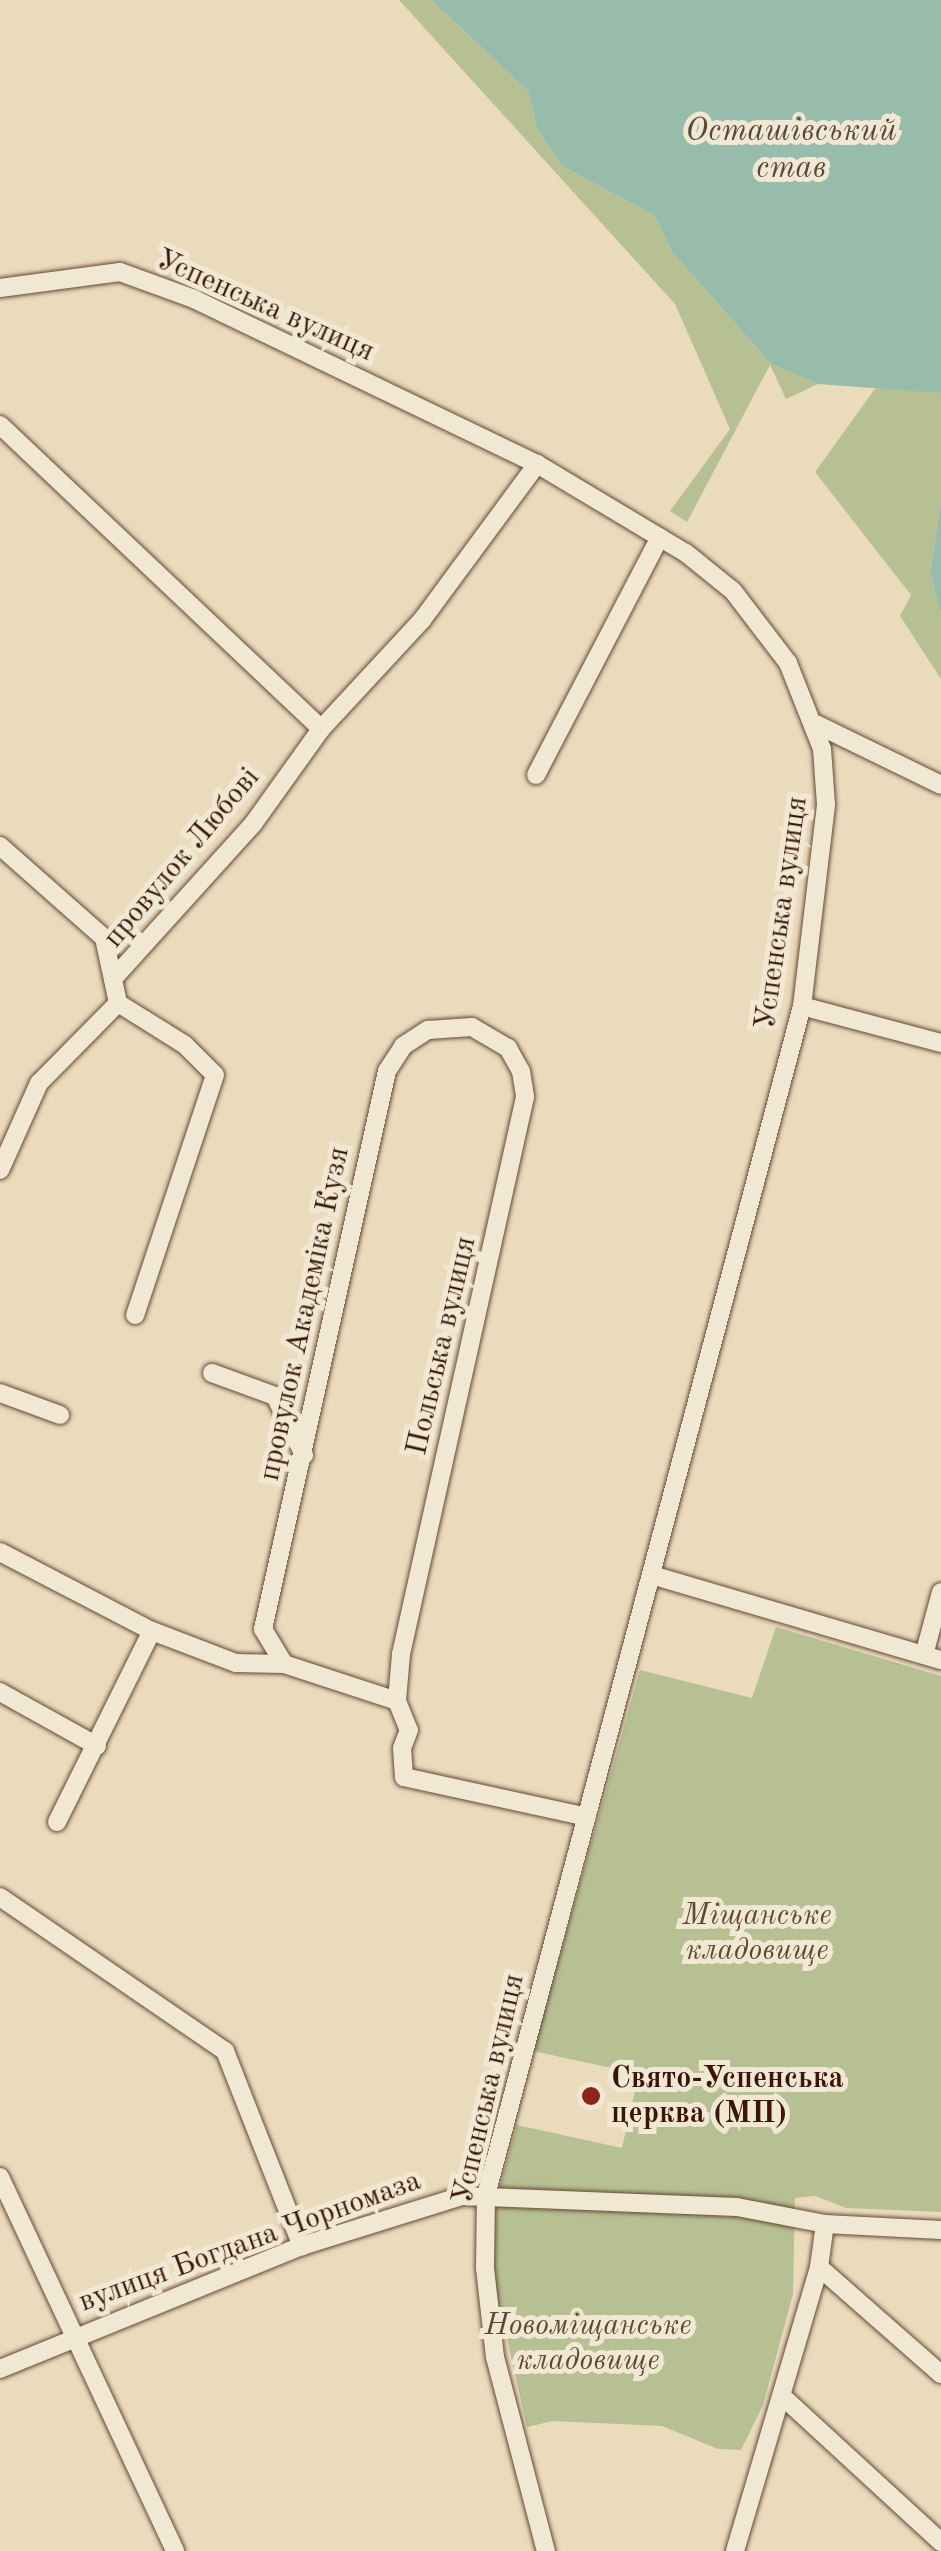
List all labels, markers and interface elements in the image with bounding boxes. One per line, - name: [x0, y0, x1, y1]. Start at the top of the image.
- water label: Осташівський став: [685, 114, 897, 189]
- street label: Успенська вулиця: [150, 242, 380, 370]
- street label: провулок Любові: [96, 760, 268, 956]
- street label: Успенська вулиця: [748, 794, 816, 1032]
- street label: провулок Академіка Кузя: [252, 1144, 358, 1484]
- street label: Польська вулиця: [399, 1233, 485, 1459]
- park label: Міщанське кладовище: [682, 1898, 832, 1968]
- street label: Успенська вулиця: [445, 1971, 533, 2207]
- place label: Свято-Успенська церква (МП): [611, 2061, 844, 2132]
- marker: Свято-Успенська церква (МП): [580, 2085, 602, 2107]
- street label: вулиця Богдана Чорномаза: [74, 2163, 426, 2321]
- park label: Новоміщанське кладовище: [484, 2308, 692, 2378]

